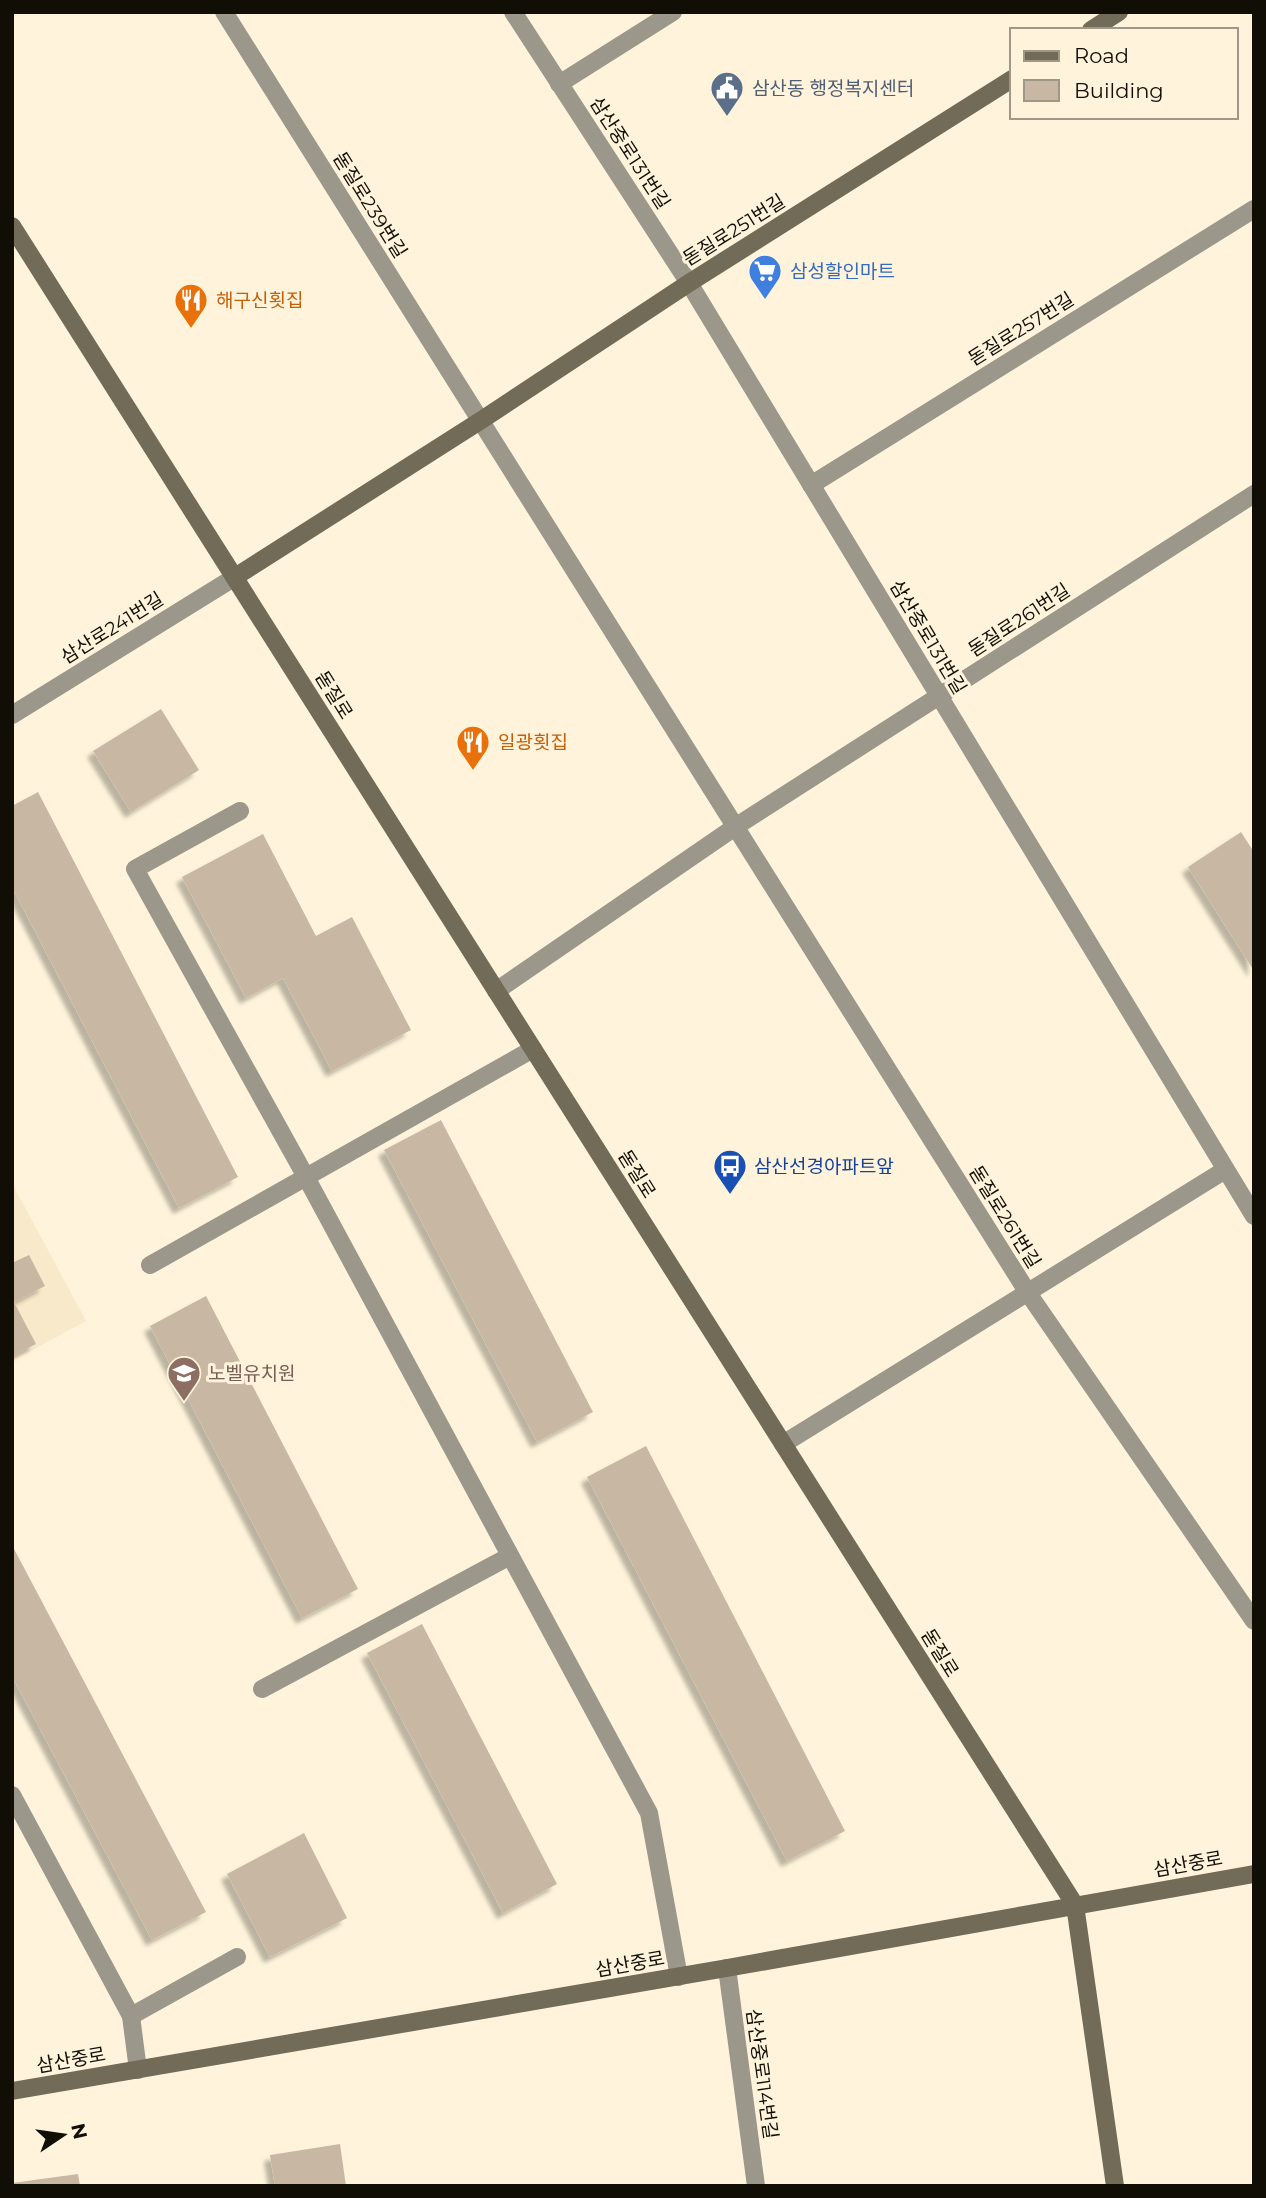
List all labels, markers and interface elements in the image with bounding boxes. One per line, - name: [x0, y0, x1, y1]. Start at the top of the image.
- legend: [1010, 28, 1238, 119]
- text: Road: [1074, 43, 1129, 68]
- public building icon: 삼산동 행정복지센터: [708, 69, 746, 118]
- place label: 삼산동 행정복지센터: [752, 77, 914, 100]
- text: Building: [1074, 78, 1164, 103]
- street label: 삼산중로131번길: [585, 93, 675, 213]
- street label: 돋질로239번길: [328, 148, 412, 262]
- street label: 돋질로251번길: [679, 190, 789, 270]
- supermarket icon: 삼성할인마트: [746, 252, 784, 301]
- place label: 삼성할인마트: [790, 260, 895, 283]
- restaurant icon: 해구신횟집: [172, 281, 210, 330]
- street label: 돋질로257번길: [964, 287, 1078, 371]
- place label: 해구신횟집: [216, 289, 303, 312]
- street label: 삼산중로131번길: [885, 576, 971, 698]
- street label: 돋질로261번길: [964, 579, 1074, 661]
- street label: 삼산로241번길: [56, 587, 168, 669]
- street label: 돋질로: [310, 667, 358, 723]
- restaurant icon: 일광횟집: [454, 723, 492, 772]
- place label: 일광횟집: [498, 731, 568, 754]
- street label: 돋질로: [613, 1146, 661, 1202]
- bus stop icon: 삼산선경아파트앞: [711, 1147, 749, 1196]
- place label: 삼산선경아파트앞: [754, 1155, 894, 1178]
- street label: 돋질로261번길: [964, 1161, 1046, 1273]
- school or university icon: 노벨유치원: [165, 1354, 203, 1403]
- place label: 노벨유치원: [208, 1362, 295, 1385]
- street label: 돋질로: [916, 1625, 964, 1681]
- street label: 삼산중로: [1152, 1847, 1224, 1881]
- street label: 삼산중로: [594, 1947, 666, 1981]
- street label: 삼산중로114번길: [741, 2007, 783, 2141]
- street label: 삼산중로: [35, 2043, 107, 2077]
- north arrow: [28, 2100, 98, 2170]
- text: N: [66, 2121, 92, 2141]

